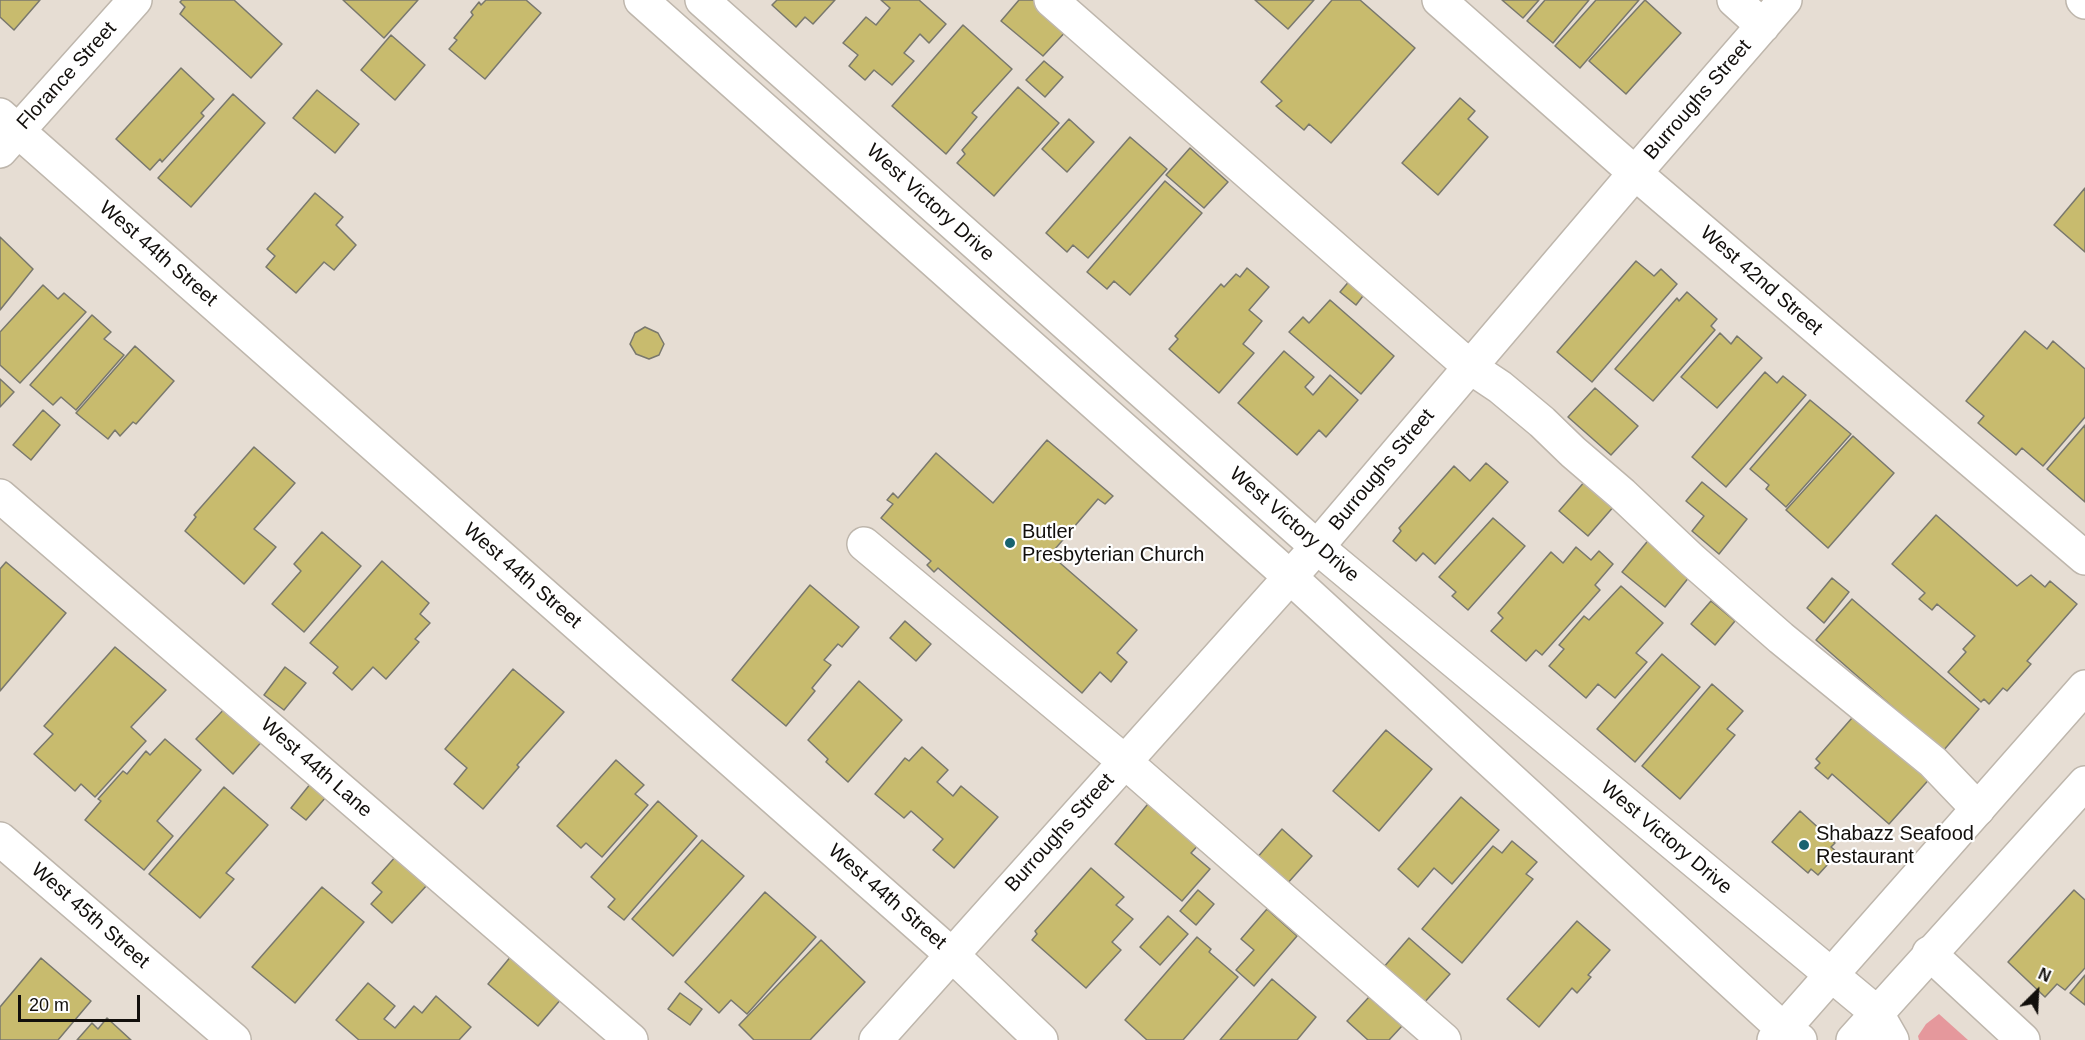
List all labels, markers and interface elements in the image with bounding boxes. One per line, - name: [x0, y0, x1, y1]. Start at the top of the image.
- street label: Florance Street: [12, 17, 122, 135]
- street label: Burroughs Street: [1639, 35, 1757, 165]
- street label: West Victory Drive: [861, 139, 999, 267]
- street label: West 44th Street: [94, 196, 222, 312]
- street label: West 42nd Street: [1695, 221, 1827, 341]
- street label: Burroughs Street: [1324, 404, 1440, 536]
- street label: West Victory Drive: [1224, 462, 1364, 588]
- street label: West 44th Street: [458, 518, 586, 634]
- place label: Butler Presbyterian Church: [1022, 520, 1204, 567]
- marker: Butler Presbyterian Church: [1003, 536, 1017, 550]
- street label: West 44th Lane: [255, 713, 377, 823]
- street label: Burroughs Street: [1000, 769, 1120, 897]
- street label: West Victory Drive: [1596, 776, 1736, 900]
- place label: Shabazz Seafood Restaurant: [1816, 822, 1974, 869]
- marker: Shabazz Seafood Restaurant: [1797, 838, 1811, 852]
- street label: West 44th Street: [823, 839, 951, 955]
- street label: West 45th Street: [26, 858, 154, 974]
- north arrow: [2007, 962, 2067, 1022]
- text: N: [2036, 965, 2053, 985]
- scale bar: [21, 983, 142, 1021]
- text: 20 m: [29, 995, 69, 1015]

